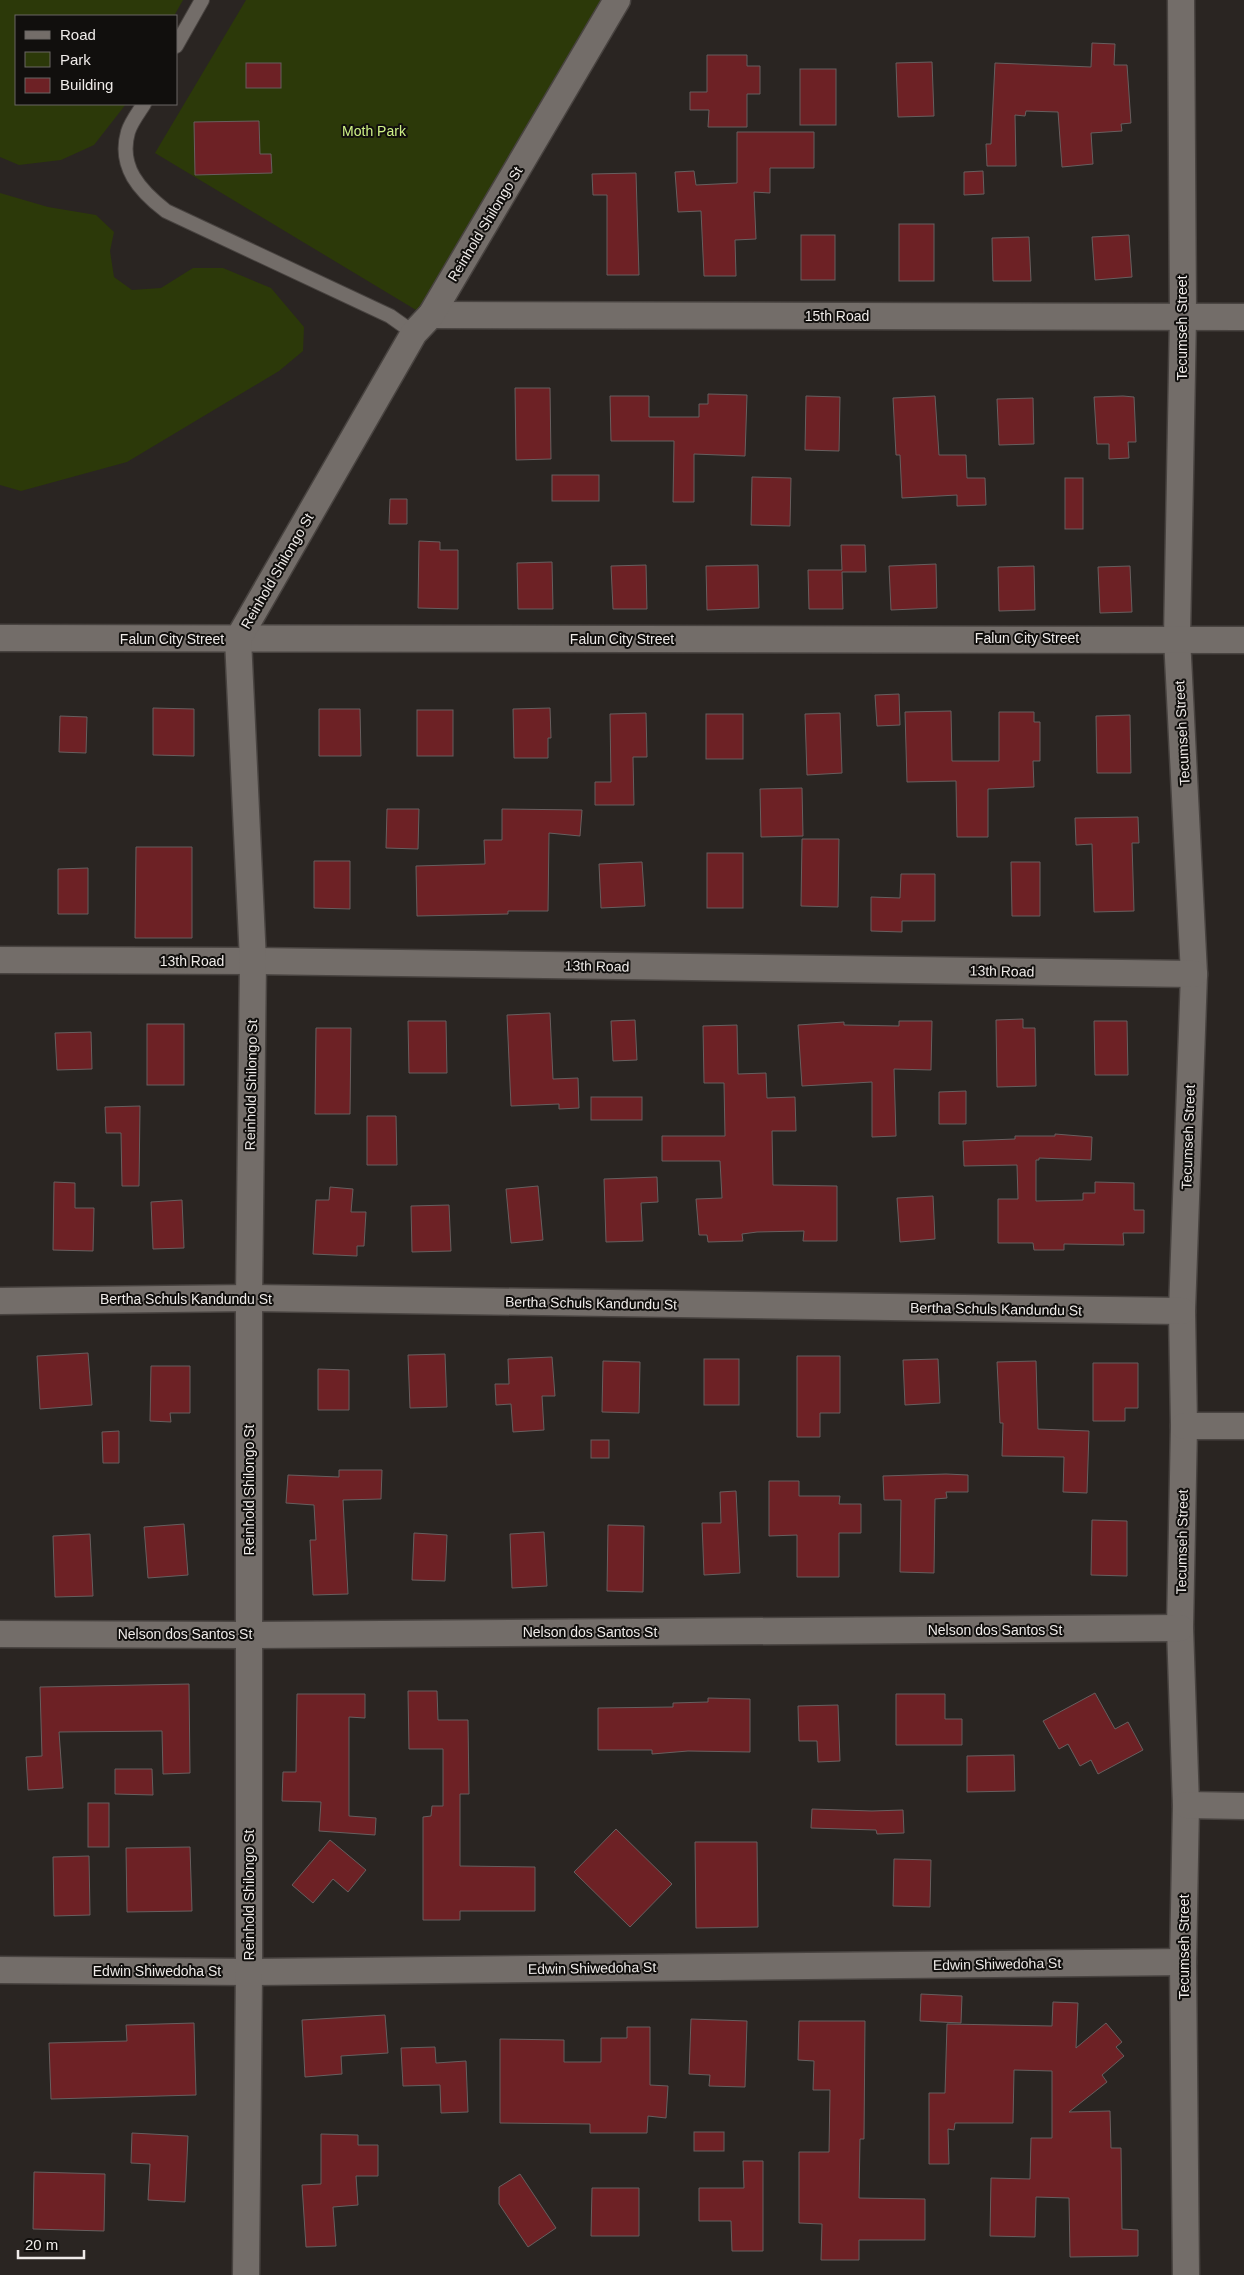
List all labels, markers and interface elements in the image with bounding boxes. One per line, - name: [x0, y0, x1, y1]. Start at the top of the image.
- legend: [15, 15, 178, 105]
- text: Road: [60, 26, 96, 43]
- text: Park: [60, 51, 91, 68]
- text: Building: [60, 76, 113, 93]
- park label: Moth Park: [342, 123, 407, 139]
- street label: Reinhold Shilongo St: [444, 164, 526, 284]
- street label: Tecumseh Street: [1174, 275, 1190, 381]
- street label: 15th Road: [805, 308, 869, 324]
- street label: Reinhold Shilongo St: [237, 510, 317, 632]
- street label: Falun City Street: [975, 630, 1079, 646]
- street label: Falun City Street: [120, 631, 224, 647]
- street label: Falun City Street: [570, 631, 674, 647]
- street label: Tecumseh Street: [1171, 680, 1193, 786]
- street label: 13th Road: [160, 953, 224, 969]
- street label: 13th Road: [565, 957, 629, 975]
- street label: 13th Road: [970, 962, 1034, 980]
- street label: Reinhold Shilongo St: [242, 1019, 260, 1151]
- street label: Tecumseh Street: [1178, 1084, 1198, 1190]
- street label: Bertha Schuls Kandundu St: [100, 1291, 272, 1307]
- street label: Bertha Schuls Kandundu St: [505, 1294, 677, 1313]
- street label: Bertha Schuls Kandundu St: [910, 1300, 1082, 1319]
- street label: Reinhold Shilongo St: [241, 1425, 257, 1555]
- street label: Tecumseh Street: [1173, 1489, 1191, 1595]
- street label: Nelson dos Santos St: [928, 1622, 1062, 1638]
- street label: Nelson dos Santos St: [523, 1624, 657, 1640]
- street label: Nelson dos Santos St: [118, 1626, 252, 1642]
- street label: Reinhold Shilongo St: [241, 1830, 257, 1960]
- street label: Tecumseh Street: [1176, 1894, 1192, 2000]
- street label: Edwin Shiwedoha St: [933, 1955, 1061, 1973]
- street label: Edwin Shiwedoha St: [528, 1959, 656, 1977]
- street label: Edwin Shiwedoha St: [93, 1963, 221, 1979]
- scale bar: [18, 2228, 84, 2260]
- text: 20 m: [25, 2236, 58, 2253]

